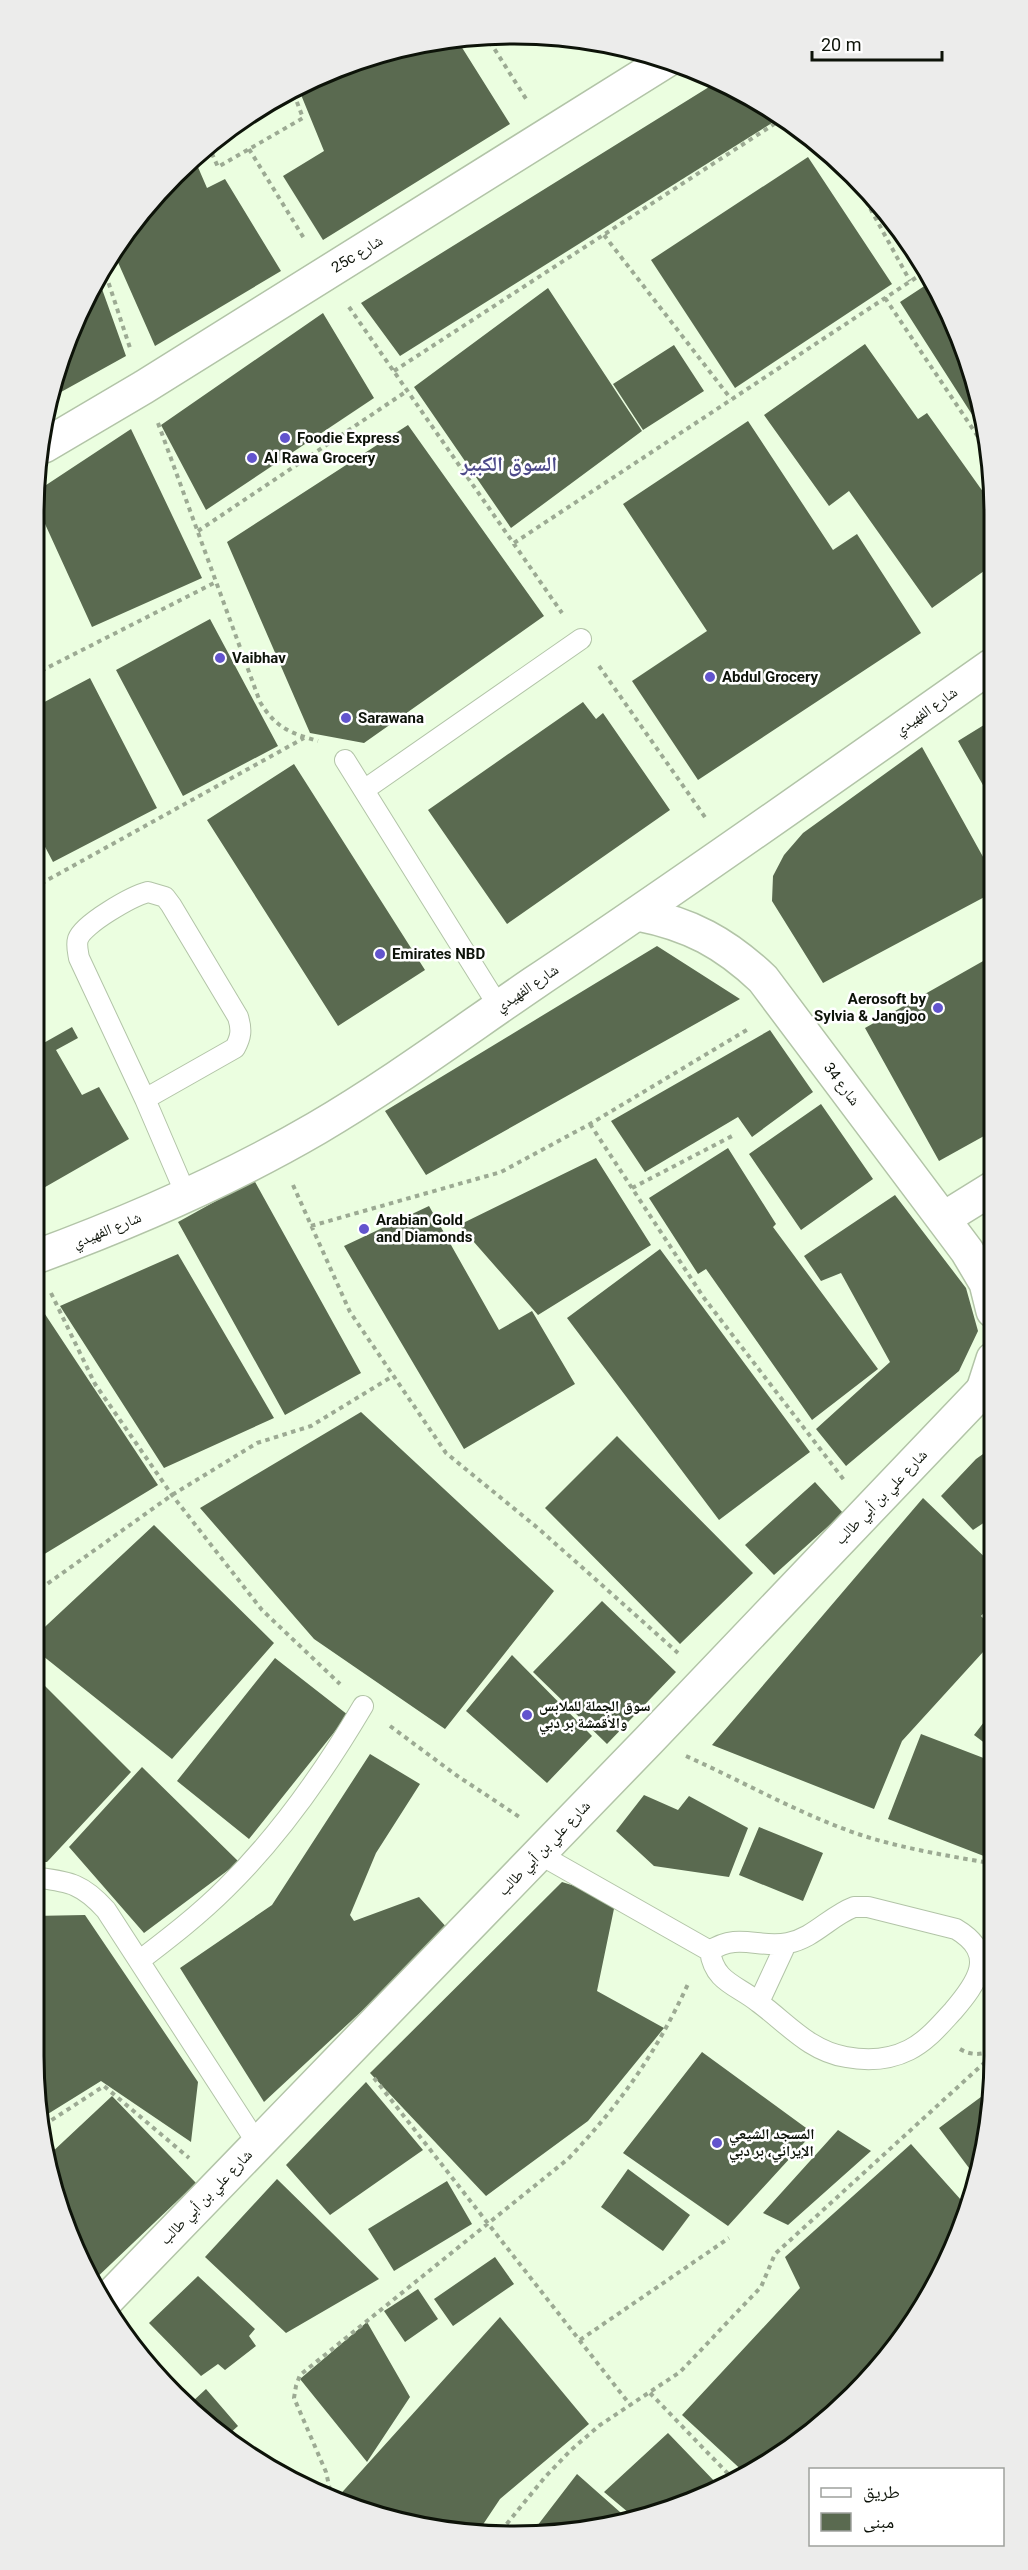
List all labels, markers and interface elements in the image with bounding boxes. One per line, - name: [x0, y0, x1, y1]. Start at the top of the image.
- scale bar: [812, 24, 942, 62]
- text: 20 m: [821, 34, 861, 55]
- street label: 25c شارع: [328, 231, 387, 278]
- place label: Foodie Express: [297, 429, 400, 447]
- marker: Foodie Express: [278, 431, 292, 445]
- place label: Al Rawa Grocery: [264, 449, 376, 467]
- marker: Al Rawa Grocery: [245, 451, 259, 465]
- district label: السوق الكبير: [460, 452, 557, 477]
- place label: Vaibhav: [232, 649, 286, 667]
- marker: Vaibhav: [213, 651, 227, 665]
- place label: Abdul Grocery: [722, 668, 819, 686]
- marker: Abdul Grocery: [703, 670, 717, 684]
- street label: شارع الفهيدي: [891, 683, 962, 741]
- place label: Sarawana: [358, 709, 424, 727]
- marker: Sarawana: [339, 711, 353, 725]
- place label: Emirates NBD: [392, 945, 485, 963]
- marker: Emirates NBD: [373, 947, 387, 961]
- street label: شارع الفهيدي: [492, 960, 564, 1018]
- place label: Aerosoft by Sylvia & Jangjoo: [814, 990, 926, 1025]
- marker: Aerosoft by Sylvia & Jangjoo: [931, 1001, 945, 1015]
- street label: شارع 34: [819, 1059, 864, 1110]
- street label: شارع الفهيدي: [70, 1208, 145, 1254]
- place label: Arabian Gold and Diamonds: [376, 1211, 473, 1246]
- marker: Arabian Gold and Diamonds: [357, 1222, 371, 1236]
- street label: شارع علي بن أبي طالب: [831, 1446, 933, 1550]
- place label: سوق الجملة للملابس والأقمشة بر دبي: [539, 1697, 651, 1735]
- marker: سوق الجملة للملابس والأقمشة بر دبي: [520, 1708, 534, 1722]
- street label: شارع علي بن أبي طالب: [494, 1797, 596, 1901]
- place label: المسجد الشيعي الإيراني، بر دبي: [729, 2125, 814, 2163]
- marker: المسجد الشيعي الإيراني، بر دبي: [710, 2136, 724, 2150]
- street label: شارع علي بن أبي طالب: [156, 2146, 258, 2250]
- legend: [809, 2468, 1004, 2546]
- text: طريق: [863, 2481, 900, 2503]
- text: مبنى: [863, 2511, 894, 2533]

